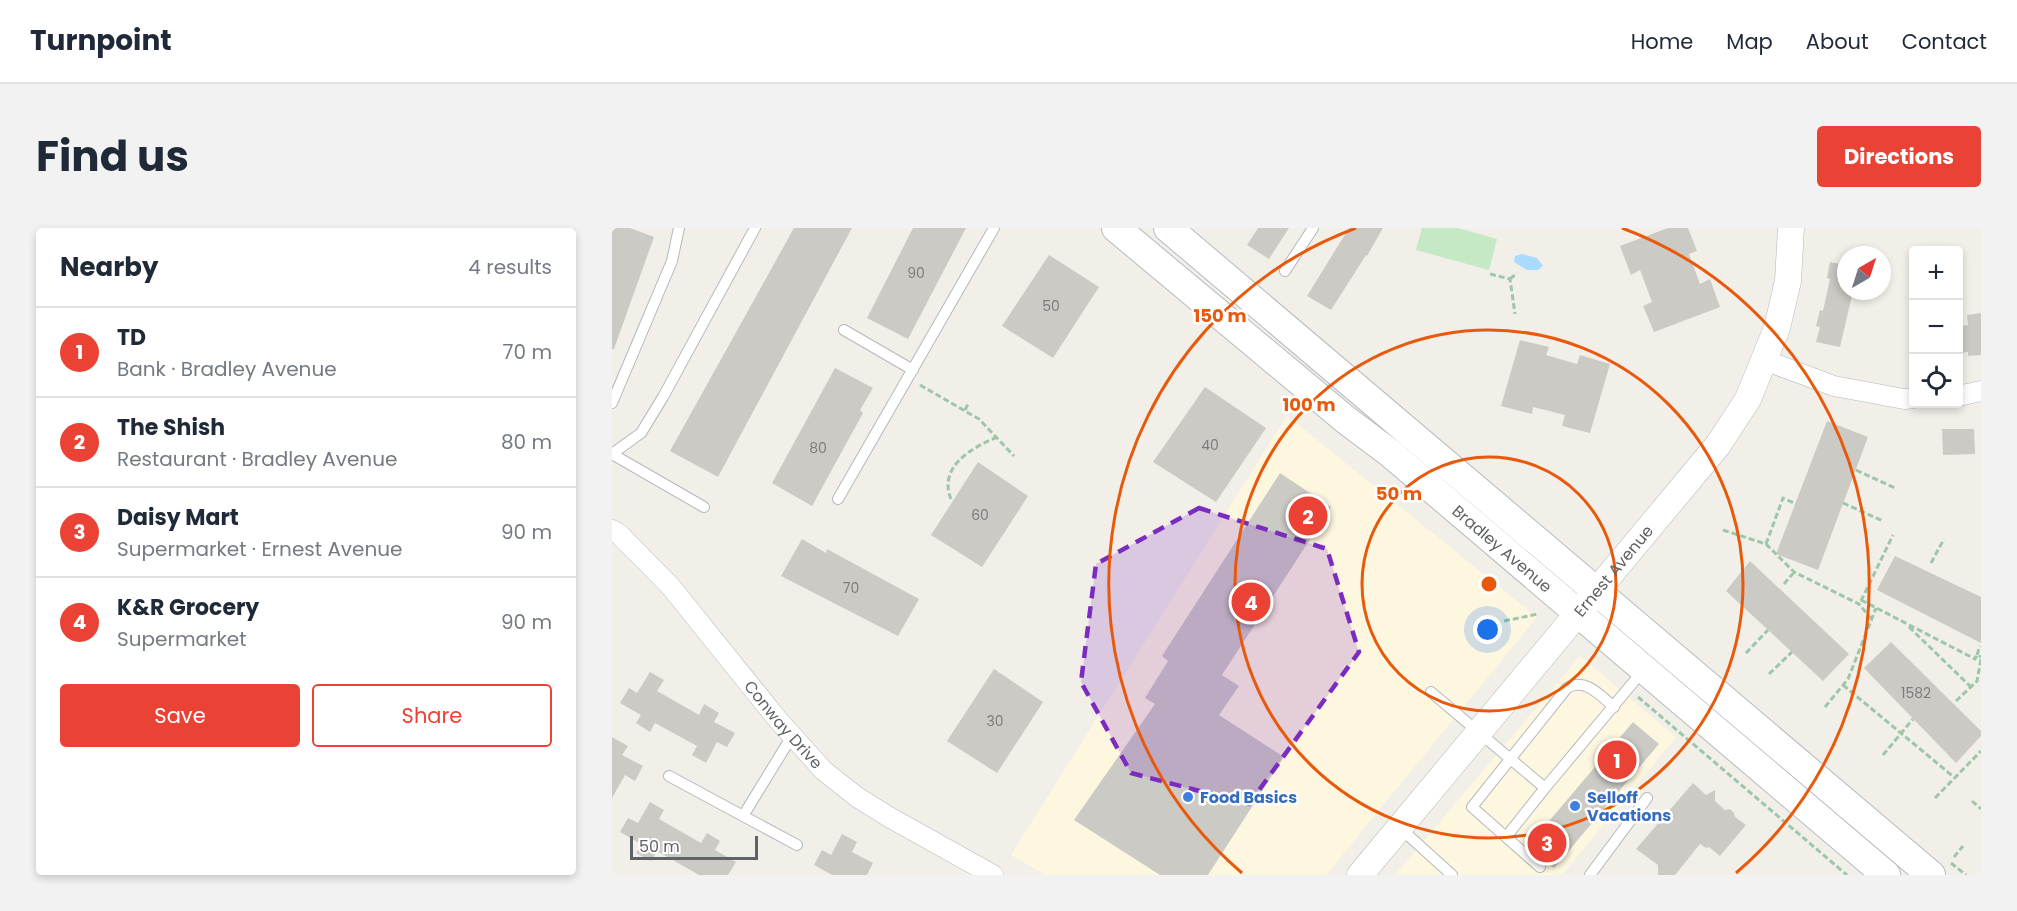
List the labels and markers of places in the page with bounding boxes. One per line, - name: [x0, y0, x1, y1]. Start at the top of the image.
- pin: 2: [1288, 494, 1328, 538]
- centre of rings: [1479, 574, 1499, 594]
- pin: 4: [1232, 580, 1270, 625]
- pin: 1: [1598, 738, 1636, 782]
- place label: Food Basics: [1200, 786, 1297, 809]
- place label: Selloff Vacations: [1587, 786, 1671, 827]
- marker: Food Basics: [1181, 790, 1195, 804]
- marker: Selloff Vacations: [1568, 799, 1582, 813]
- pin: 3: [1528, 820, 1566, 866]

